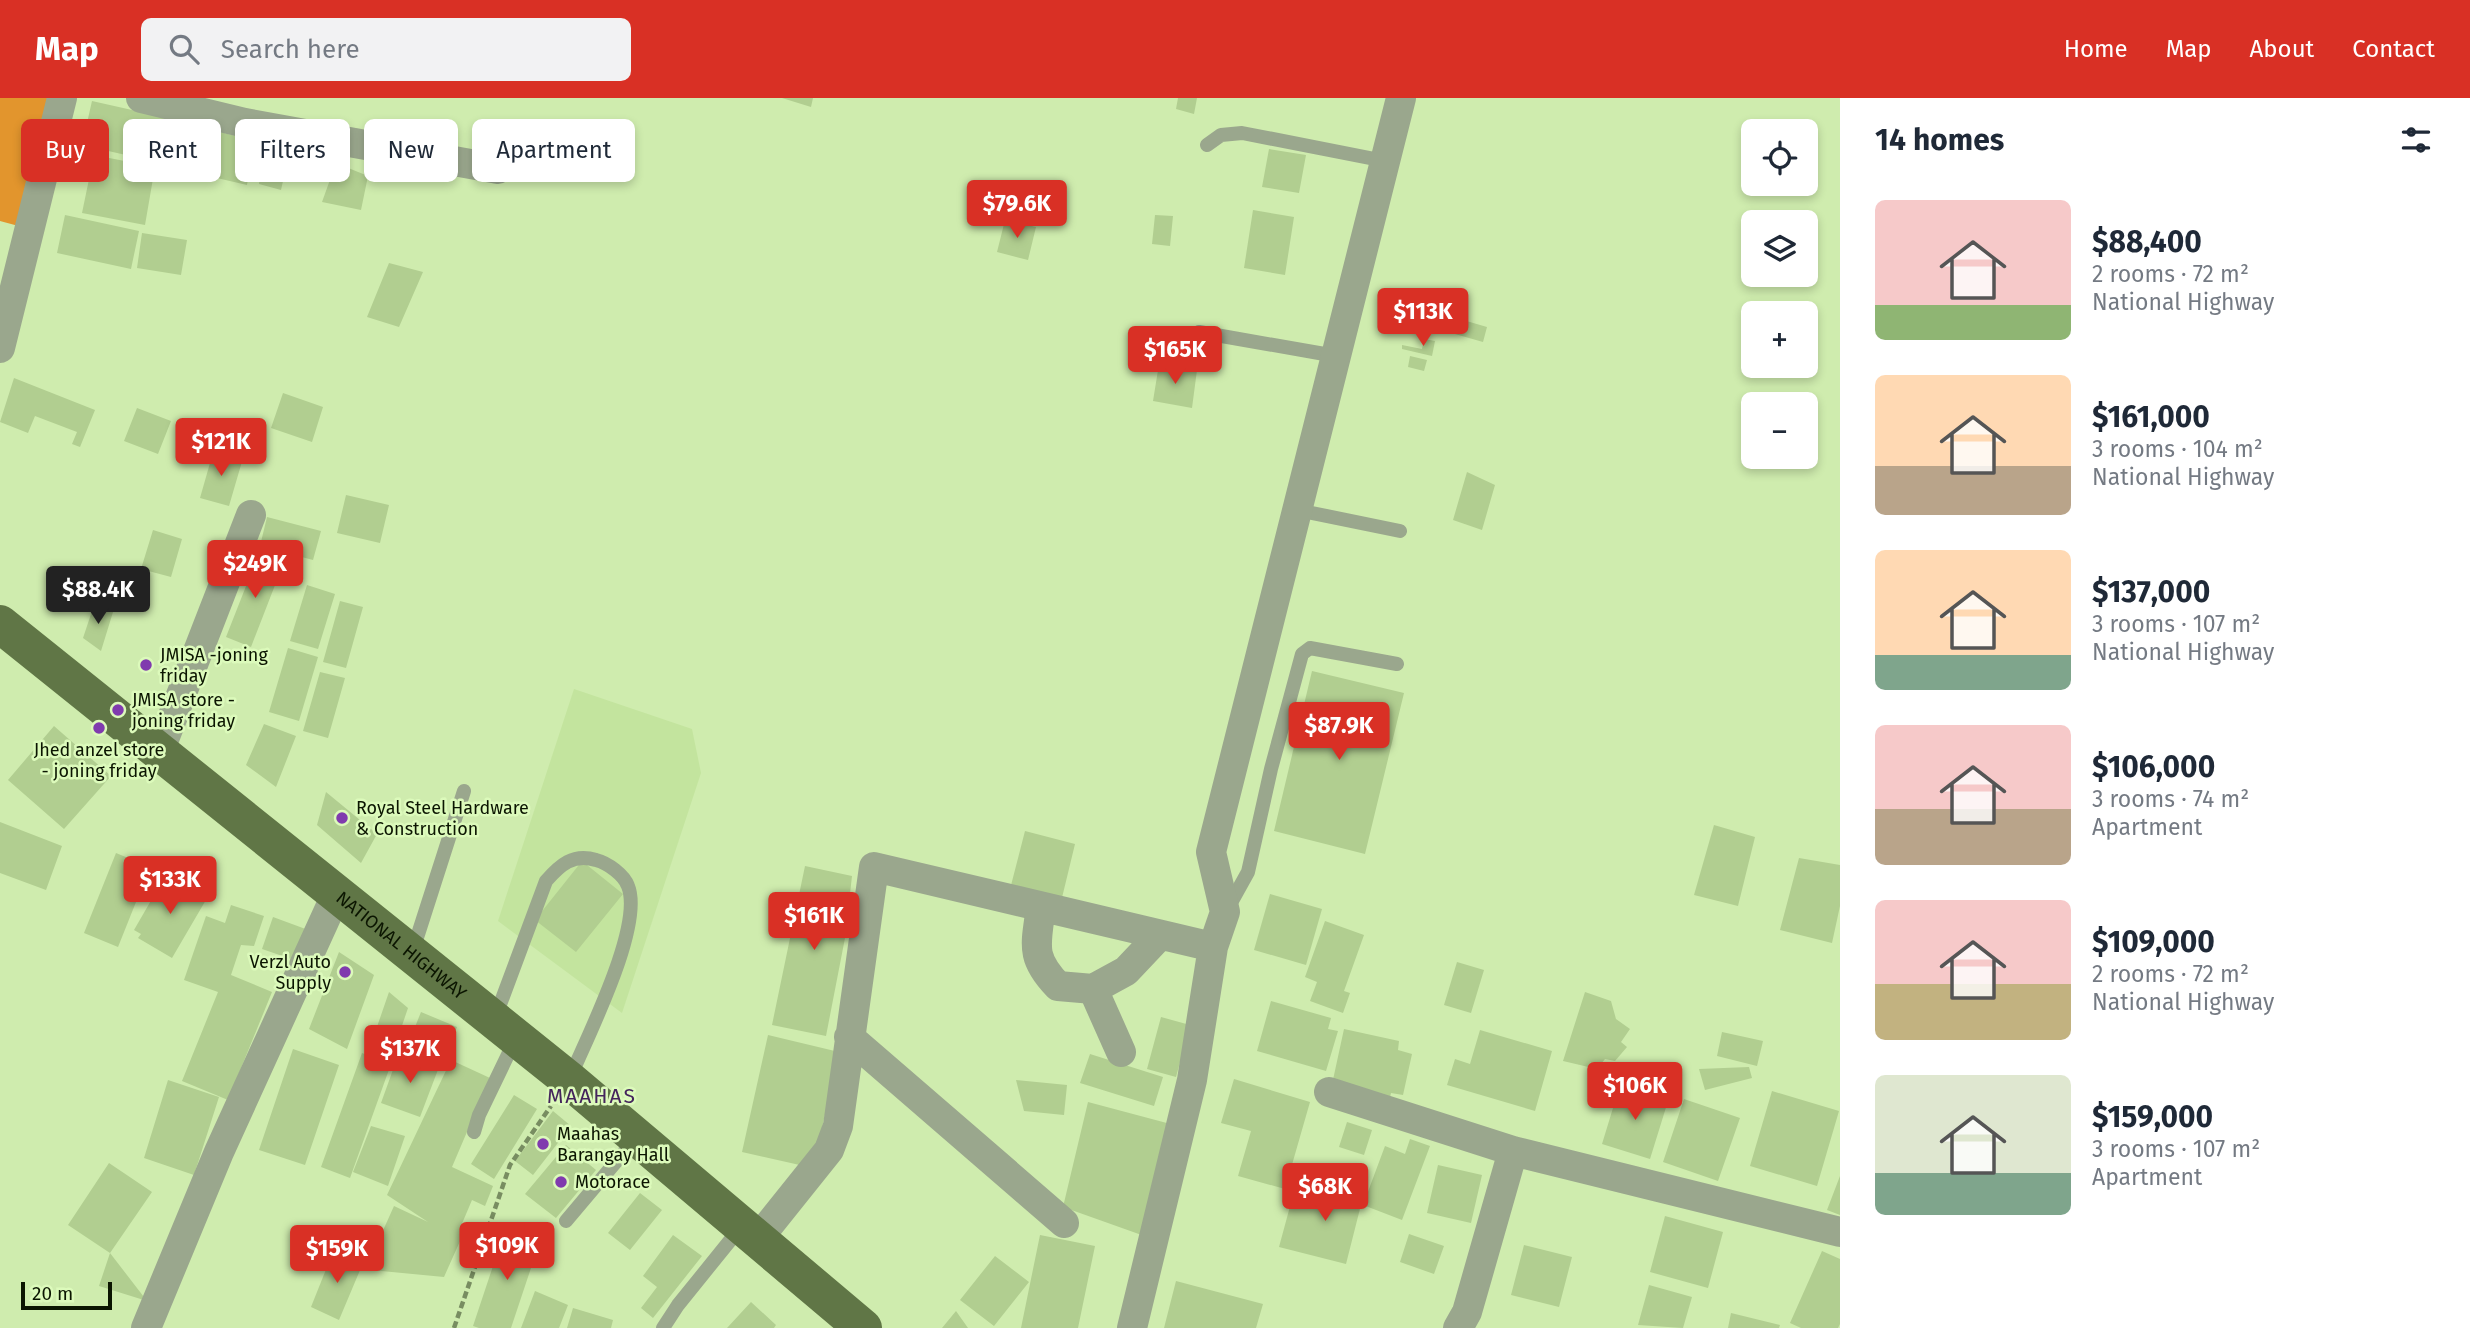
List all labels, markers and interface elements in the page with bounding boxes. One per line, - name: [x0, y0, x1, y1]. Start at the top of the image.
- search box: [141, 18, 631, 81]
- text: Map: [35, 29, 99, 69]
- icon: search: [165, 30, 203, 68]
- text: Search here: [221, 34, 360, 65]
- text: Home: [2064, 35, 2128, 63]
- text: Map: [2166, 35, 2212, 63]
- text: About: [2250, 35, 2314, 63]
- text: Contact: [2352, 35, 2435, 63]
- chip: Buy: [21, 119, 109, 182]
- chip: Rent: [123, 119, 221, 182]
- chip: Filters: [235, 119, 350, 182]
- chip: New: [364, 119, 458, 182]
- chip: Apartment: [472, 119, 635, 182]
- map controls: [1741, 119, 1818, 469]
- button: locate: [1741, 119, 1818, 196]
- icon: filters: [2397, 121, 2435, 159]
- text: 14 homes: [1875, 122, 2004, 158]
- pin: $79.6K: [960, 180, 1074, 240]
- text: $79.6K: [983, 189, 1051, 217]
- button: layers: [1741, 210, 1818, 287]
- text: $88,400: [2092, 224, 2202, 260]
- icon: home: [1931, 228, 2015, 312]
- text: 2 rooms · 72 m²: [2092, 260, 2249, 288]
- pin: $113K: [1374, 288, 1472, 348]
- text: National Highway: [2092, 288, 2274, 316]
- text: $113K: [1393, 297, 1453, 325]
- button: +: [1741, 301, 1818, 378]
- pin: $165K: [1126, 327, 1224, 386]
- text: $165K: [1144, 335, 1206, 363]
- button: −: [1741, 392, 1818, 469]
- text: $161,000: [2092, 399, 2210, 435]
- icon: home: [1931, 403, 2015, 487]
- pin: $121K: [172, 418, 270, 478]
- text: $121K: [191, 427, 251, 455]
- text: 3 rooms · 104 m²: [2092, 435, 2263, 463]
- text: National Highway: [2092, 463, 2274, 491]
- pin: $249K: [206, 540, 304, 600]
- text: $249K: [223, 549, 287, 577]
- pin: $88.4K: [41, 566, 155, 626]
- text: $137,000: [2092, 574, 2210, 610]
- text: $88.4K: [62, 575, 134, 603]
- icon: home: [1931, 578, 2015, 662]
- text: 3 rooms · 107 m²: [2092, 610, 2260, 638]
- text: National Highway: [2092, 638, 2274, 666]
- place label: JMISA -joning friday: [160, 644, 268, 687]
- marker: JMISA -joning friday: [138, 657, 154, 673]
- place label: JMISA store - joning friday: [131, 689, 235, 732]
- marker: JMISA store - joning friday: [110, 702, 126, 718]
- pin: $87.9K: [1282, 702, 1396, 762]
- text: $87.9K: [1305, 711, 1373, 739]
- marker: Jhed anzel store - joning friday: [91, 720, 107, 736]
- place label: Jhed anzel store - joning friday: [34, 739, 164, 782]
- text: $106,000: [2092, 749, 2215, 785]
- icon: home: [1931, 753, 2015, 837]
- text: 3 rooms · 74 m²: [2092, 785, 2249, 813]
- place label: Royal Steel Hardware & Construction: [356, 797, 529, 840]
- marker: Royal Steel Hardware & Construction: [334, 810, 350, 826]
- text: Apartment: [2092, 813, 2202, 841]
- pin: $133K: [121, 856, 219, 916]
- text: $133K: [140, 865, 200, 893]
- street label: NATIONAL HIGHWAY: [332, 887, 471, 1004]
- pin: $161K: [765, 892, 863, 952]
- text: $161K: [784, 901, 844, 929]
- text: $109,000: [2092, 924, 2215, 960]
- icon: home: [1931, 928, 2015, 1012]
- place label: Verzl Auto Supply: [249, 951, 331, 994]
- text: 2 rooms · 72 m²: [2092, 960, 2249, 988]
- marker: Verzl Auto Supply: [337, 964, 353, 980]
- text: National Highway: [2092, 988, 2274, 1016]
- pin: $137K: [361, 1026, 459, 1085]
- text: $137K: [380, 1034, 440, 1062]
- pin: $106K: [1586, 1062, 1684, 1122]
- text: $106K: [1603, 1071, 1667, 1099]
- district label: MAAHAS: [547, 1083, 637, 1109]
- text: $159,000: [2092, 1099, 2213, 1135]
- icon: home: [1931, 1103, 2015, 1187]
- place label: Maahas Barangay Hall: [557, 1123, 669, 1166]
- text: 3 rooms · 107 m²: [2092, 1135, 2260, 1163]
- marker: Maahas Barangay Hall: [535, 1136, 551, 1152]
- text: Apartment: [2092, 1163, 2202, 1191]
- pin: $68K: [1284, 1164, 1366, 1223]
- place label: Motorace: [575, 1171, 650, 1193]
- text: $68K: [1298, 1172, 1352, 1200]
- marker: Motorace: [553, 1174, 569, 1190]
- pin: $109K: [458, 1222, 556, 1282]
- pin: $159K: [288, 1226, 386, 1285]
- text: $109K: [475, 1231, 539, 1259]
- text: $159K: [306, 1234, 368, 1262]
- scale bar: [21, 1279, 112, 1311]
- text: 20 m: [32, 1282, 73, 1305]

